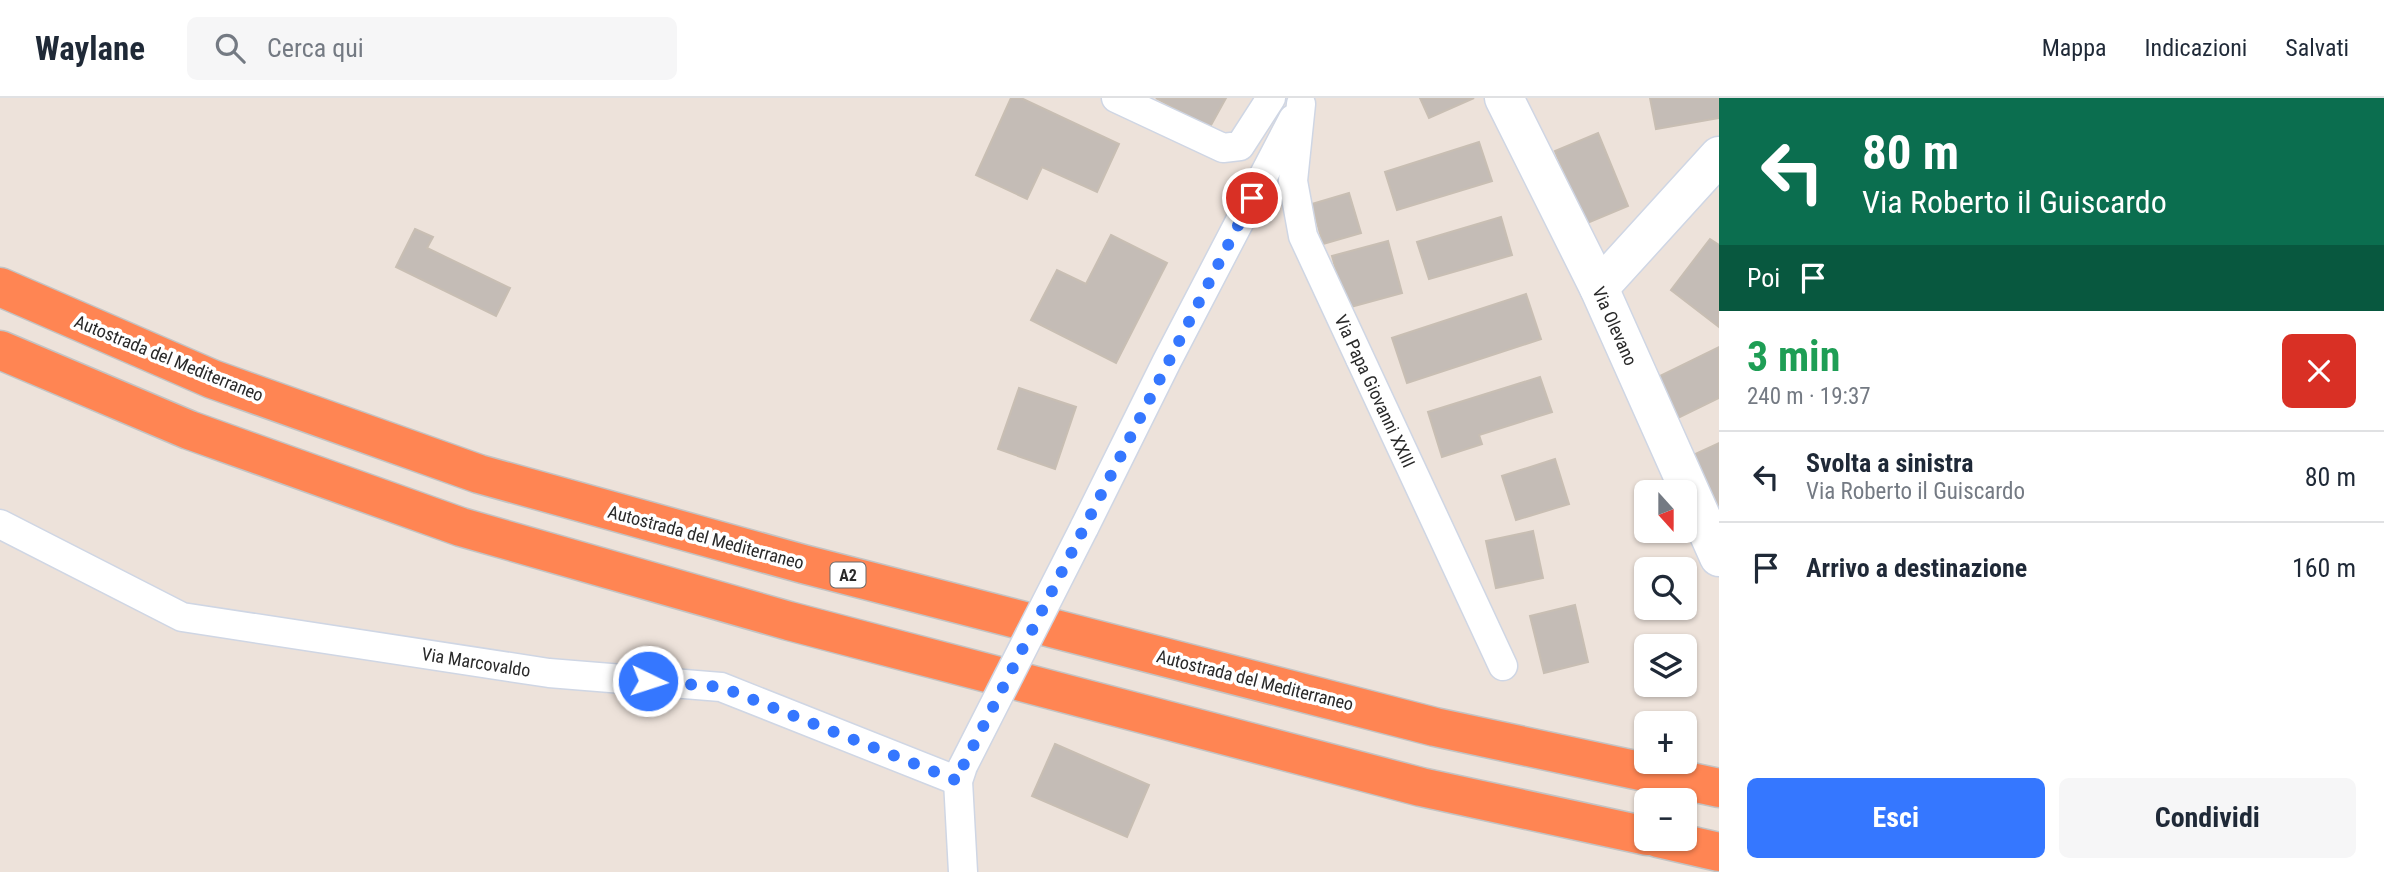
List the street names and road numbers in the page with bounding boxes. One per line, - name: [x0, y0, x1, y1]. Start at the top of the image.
- street label: Via Olevano: [1588, 283, 1642, 369]
- street label: Autostrada del Mediterraneo: [71, 310, 267, 406]
- street label: Via Papa Giovanni XXIII: [1330, 311, 1420, 471]
- street label: Autostrada del Mediterraneo: [606, 501, 806, 573]
- road number: A2: [830, 562, 866, 588]
- street label: Via Marcovaldo: [420, 643, 532, 681]
- street label: Autostrada del Mediterraneo: [1154, 645, 1356, 715]

